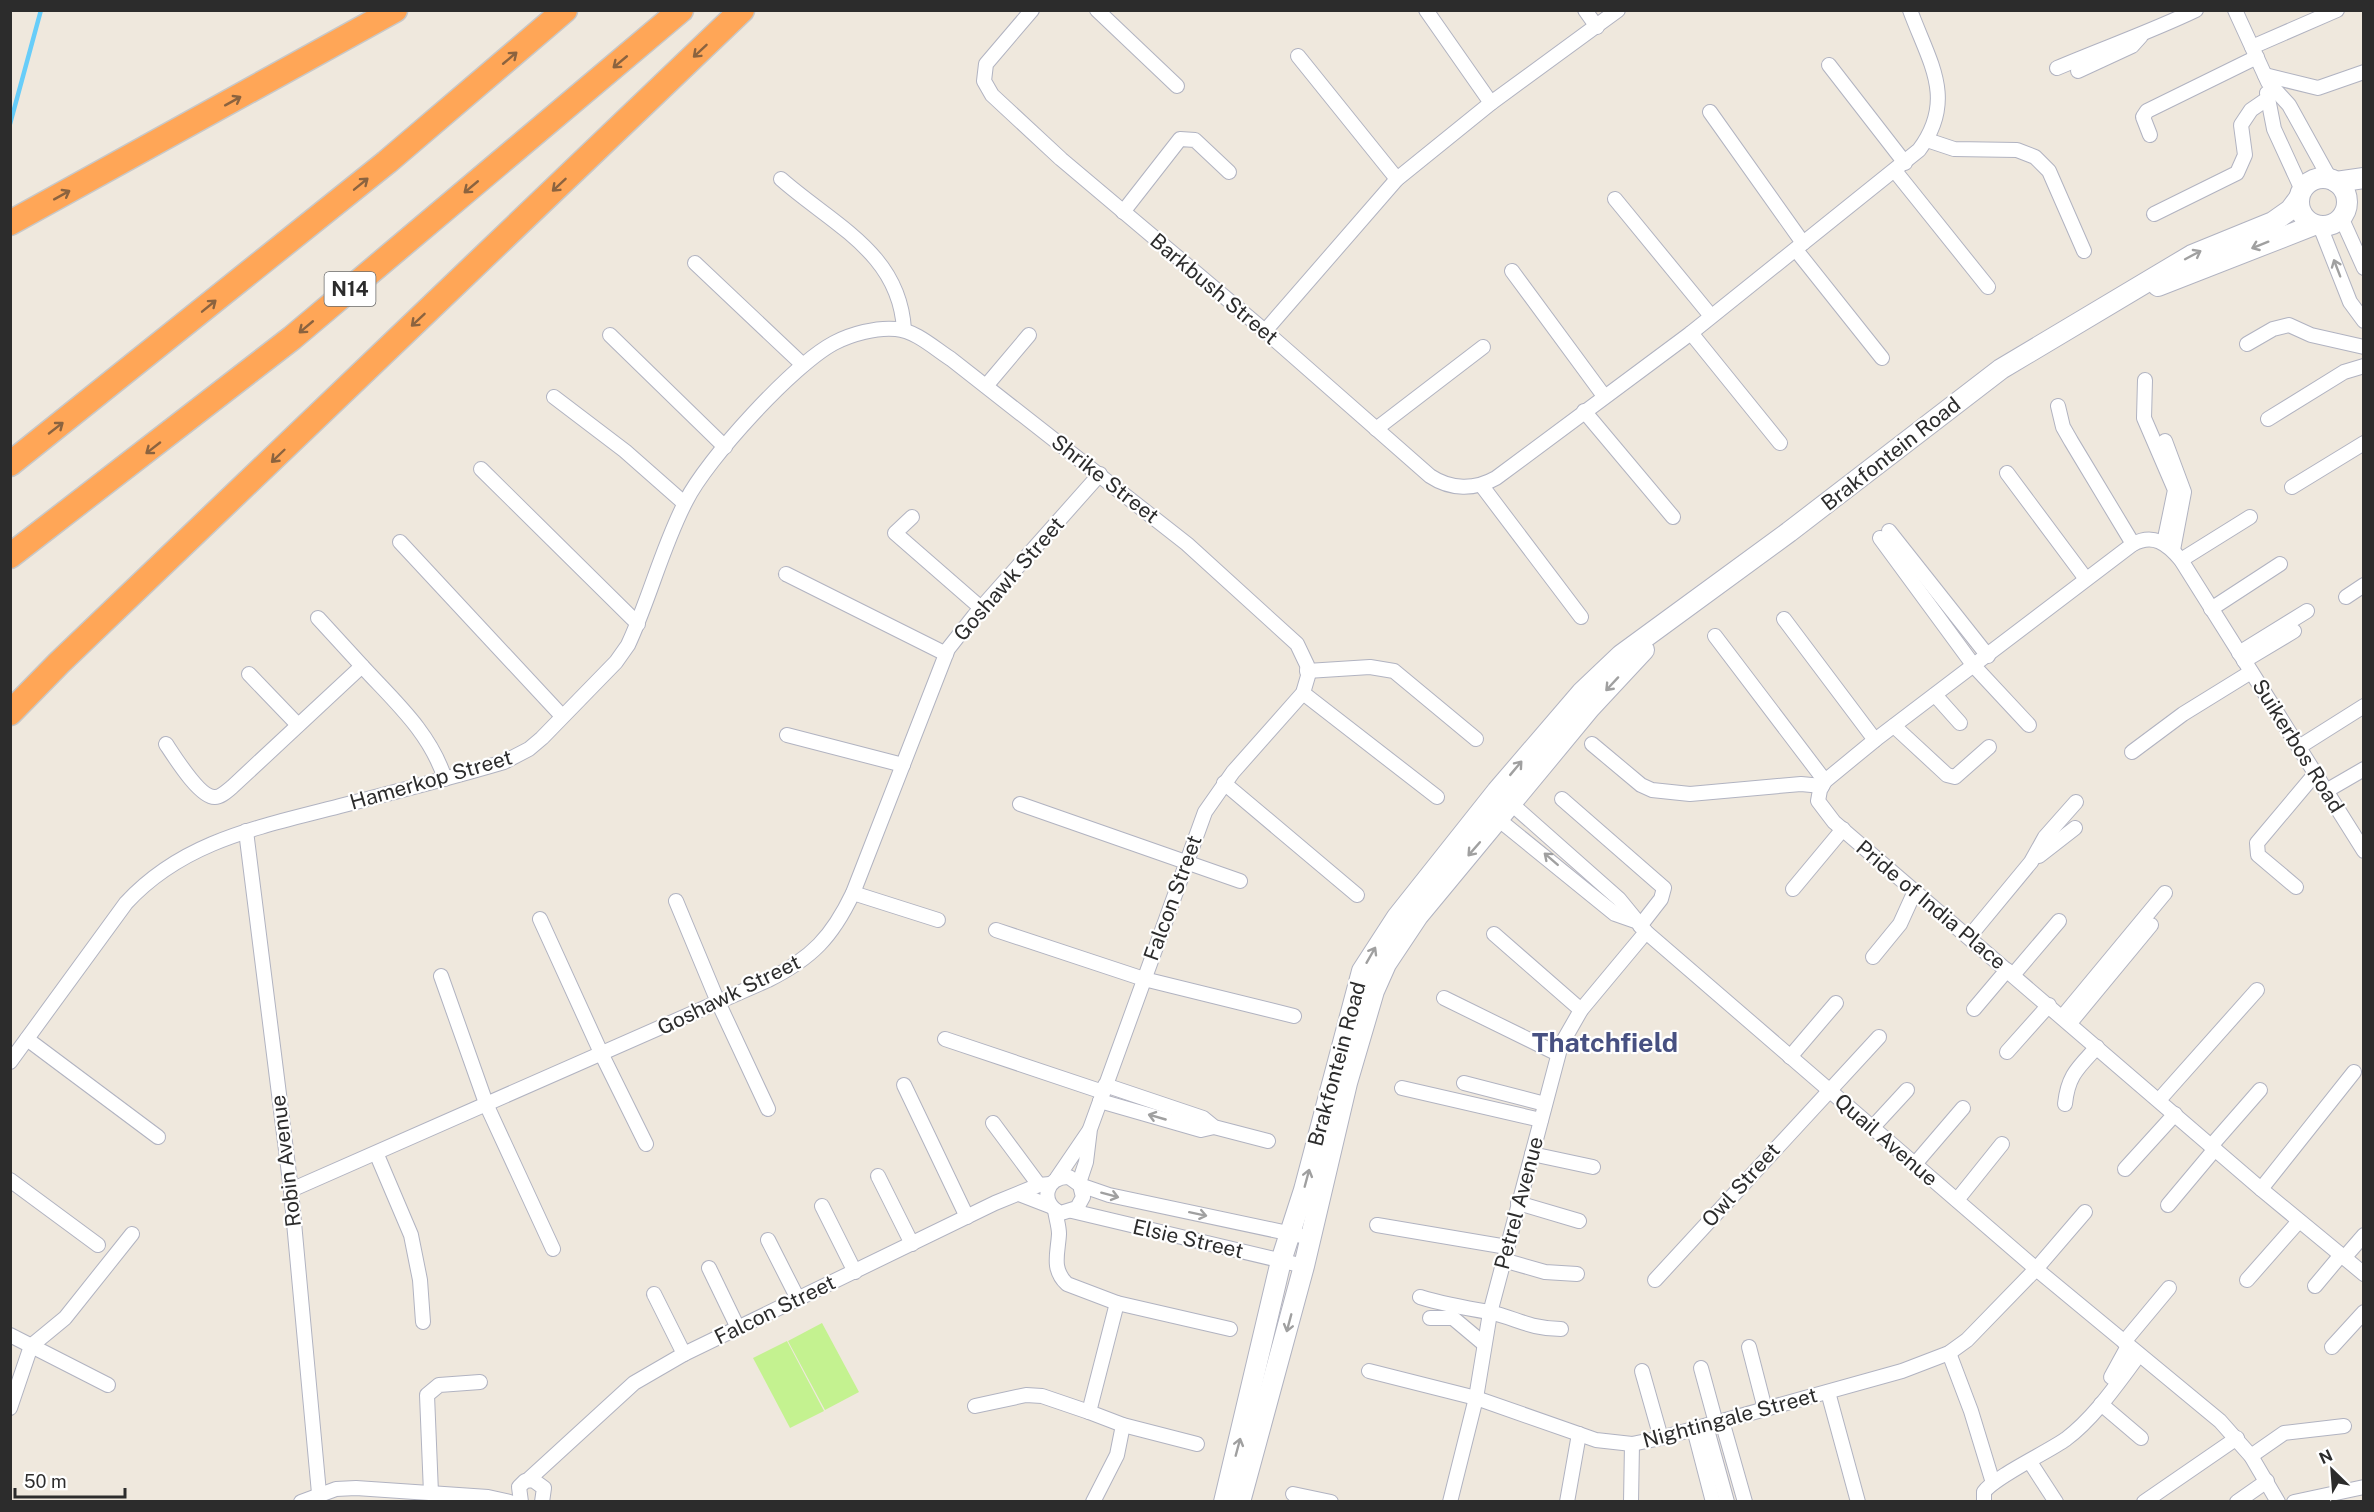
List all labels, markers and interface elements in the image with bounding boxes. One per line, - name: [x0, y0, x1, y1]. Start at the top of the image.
- one-way arrow: [693, 44, 708, 58]
- one-way arrow: [502, 51, 517, 65]
- one-way arrow: [612, 55, 628, 68]
- one-way arrow: [224, 95, 241, 107]
- one-way arrow: [353, 177, 369, 190]
- one-way arrow: [551, 178, 566, 192]
- one-way arrow: [463, 181, 479, 194]
- one-way arrow: [53, 189, 70, 201]
- street label: Barkbush Street: [1145, 228, 1283, 349]
- one-way arrow: [2251, 240, 2269, 251]
- one-way arrow: [2184, 249, 2201, 261]
- one-way arrow: [2331, 260, 2342, 278]
- road number: N14: [324, 272, 376, 306]
- one-way arrow: [201, 300, 217, 313]
- one-way arrow: [411, 313, 426, 327]
- one-way arrow: [298, 320, 314, 333]
- street label: Brakfontein Road: [1816, 392, 1965, 516]
- one-way arrow: [48, 421, 64, 434]
- street label: Shrike Street: [1047, 429, 1164, 528]
- one-way arrow: [145, 441, 161, 454]
- one-way arrow: [271, 449, 286, 463]
- street label: Goshawk Street: [948, 512, 1069, 646]
- street label: Suikerbos Road: [2247, 674, 2350, 817]
- one-way arrow: [1606, 676, 1620, 691]
- street label: Hamerkop Street: [347, 744, 515, 815]
- one-way arrow: [1510, 760, 1523, 776]
- street label: Falcon Street: [1138, 832, 1207, 964]
- street label: Pride of India Place: [1851, 835, 2011, 975]
- one-way arrow: [1467, 841, 1480, 857]
- one-way arrow: [1544, 852, 1559, 866]
- one-way arrow: [1366, 947, 1378, 964]
- street label: Goshawk Street: [653, 949, 804, 1040]
- street label: Brakfontein Road: [1303, 979, 1371, 1149]
- district label: Thatchfield: [1532, 1026, 1678, 1058]
- street label: Quail Avenue: [1830, 1088, 1943, 1191]
- street label: Robin Avenue: [265, 1094, 306, 1229]
- one-way arrow: [1148, 1111, 1167, 1123]
- street label: Petrel Avenue: [1489, 1134, 1548, 1272]
- street label: Owl Street: [1696, 1137, 1785, 1232]
- one-way arrow: [1302, 1169, 1313, 1188]
- one-way arrow: [1100, 1190, 1119, 1201]
- one-way arrow: [1187, 1209, 1207, 1220]
- street label: Elsie Street: [1130, 1214, 1246, 1263]
- street label: Falcon Street: [710, 1269, 839, 1350]
- one-way arrow: [1283, 1313, 1294, 1332]
- street label: Nightingale Street: [1640, 1382, 1820, 1453]
- one-way arrow: [1233, 1437, 1245, 1456]
- north arrow: [2302, 1440, 2362, 1500]
- text: N: [2316, 1446, 2336, 1468]
- scale bar: [15, 1461, 124, 1499]
- text: 50 m: [24, 1471, 67, 1492]

